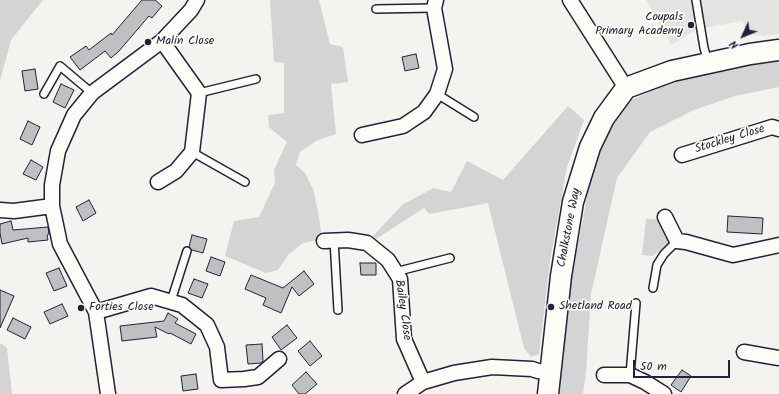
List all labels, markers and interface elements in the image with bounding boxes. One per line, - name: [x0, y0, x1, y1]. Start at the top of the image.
- place label: Coupals Primary Academy: [595, 11, 683, 39]
- north arrow: [723, 16, 763, 56]
- marker: Coupals Primary Academy: [686, 20, 696, 30]
- place label: Malin Close: [156, 35, 214, 49]
- text: N: [725, 36, 743, 53]
- marker: Malin Close: [143, 37, 153, 47]
- street label: Stockley Close: [693, 123, 767, 157]
- street label: Chalkstone Way: [555, 187, 585, 269]
- street label: Bailey Close: [391, 279, 413, 341]
- place label: Shetland Road: [559, 300, 632, 314]
- place label: Forties Close: [89, 301, 154, 315]
- marker: Shetland Road: [546, 302, 556, 312]
- marker: Forties Close: [76, 303, 86, 313]
- scale bar: [635, 352, 732, 378]
- text: 50 m: [640, 357, 667, 376]

